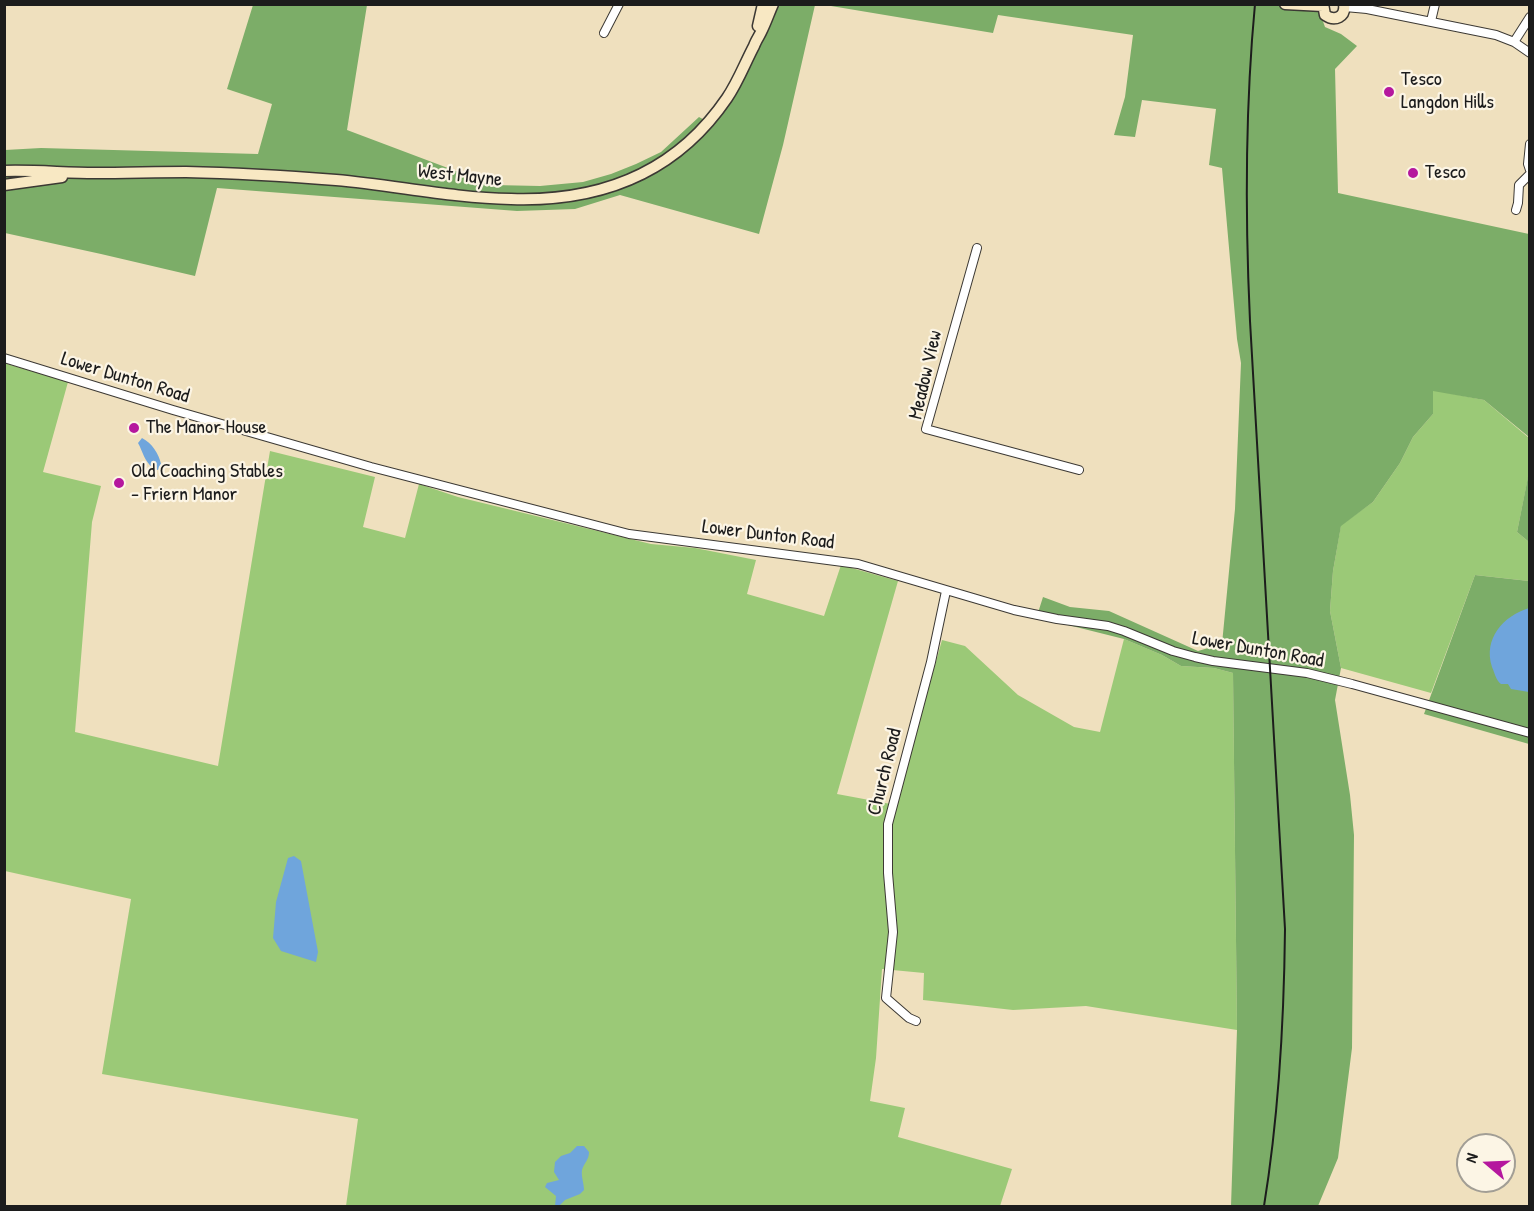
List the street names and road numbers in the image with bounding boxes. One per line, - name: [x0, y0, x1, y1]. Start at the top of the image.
- street label: West Mayne: [417, 160, 503, 192]
- street label: Meadow View: [904, 328, 948, 422]
- street label: Lower Dunton Road: [58, 347, 192, 409]
- street label: Lower Dunton Road: [701, 515, 835, 555]
- street label: Lower Dunton Road: [1190, 627, 1326, 673]
- street label: Church Road: [863, 726, 907, 818]

